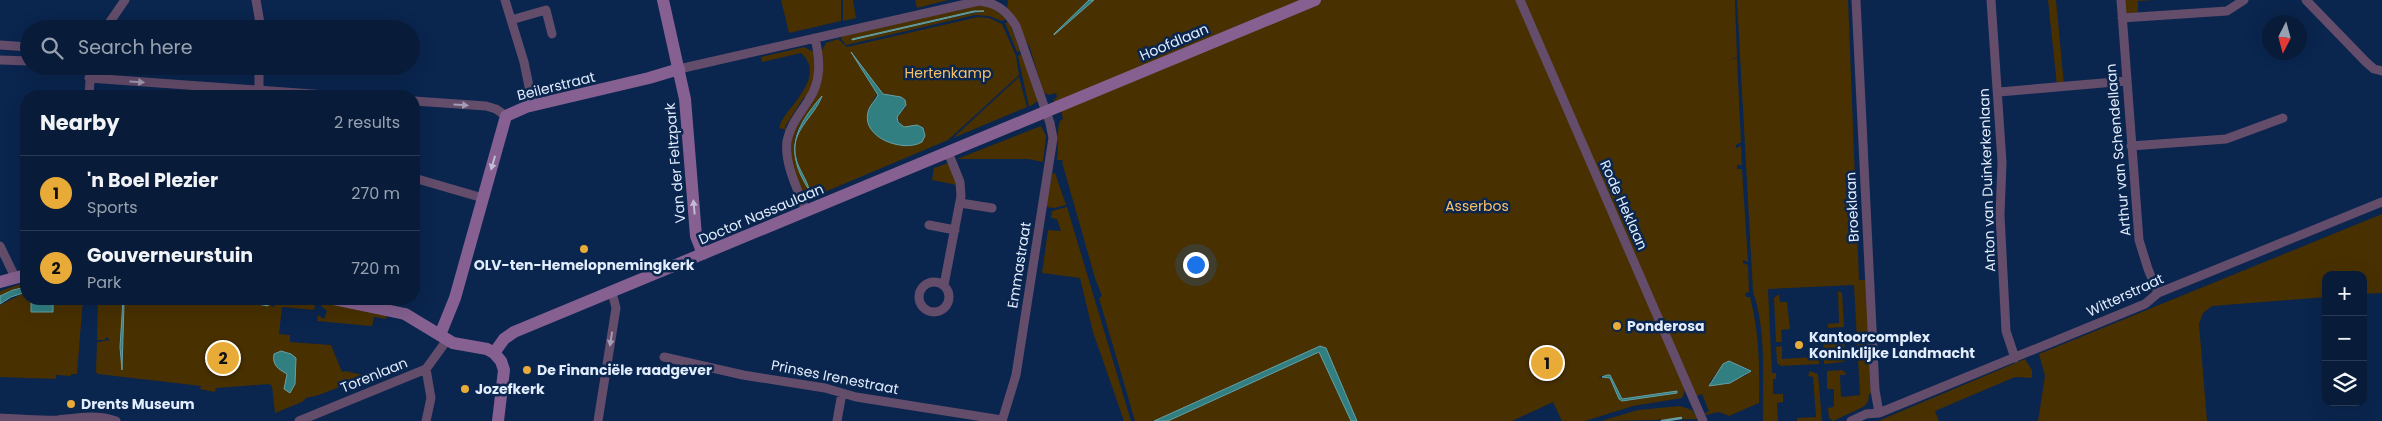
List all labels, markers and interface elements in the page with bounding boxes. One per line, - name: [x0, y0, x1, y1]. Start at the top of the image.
- north arrow: [2262, 15, 2307, 60]
- street label: Hoofdlaan: [1136, 19, 1212, 65]
- search box: [20, 20, 420, 75]
- icon: search: [38, 34, 66, 62]
- text: Search here: [78, 34, 192, 61]
- park label: Hertenkamp: [905, 63, 991, 83]
- street label: Arthur van Schendellaan: [2101, 63, 2135, 237]
- street label: Beilerstraat: [515, 67, 597, 105]
- one-way arrow: [130, 78, 146, 86]
- street label: Anton van Duinkerkenlaan: [1974, 88, 2000, 272]
- one-way arrow: [454, 101, 470, 109]
- street label: Van der Feltzpark: [660, 101, 690, 224]
- text: Nearby: [40, 108, 120, 137]
- text: 2 results: [334, 111, 400, 134]
- one-way arrow: [489, 156, 497, 171]
- street label: Rode Heklaan: [1595, 157, 1653, 253]
- text: 'n Boel Plezier: [87, 167, 218, 194]
- street label: Broeklaan: [1840, 172, 1864, 242]
- street label: Doctor Nassaulaan: [695, 179, 827, 249]
- text: 1: [53, 182, 59, 205]
- text: 270 m: [351, 182, 400, 205]
- text: Sports: [87, 196, 138, 219]
- park label: Asserbos: [1445, 196, 1509, 216]
- one-way arrow: [690, 199, 698, 215]
- street label: Emmastraat: [1002, 220, 1036, 310]
- text: Gouverneurstuin: [87, 242, 253, 269]
- marker: OLV-ten-Hemelopnemingkerk: [578, 243, 590, 255]
- your location: [1183, 252, 1209, 278]
- place label: OLV-ten-Hemelopnemingkerk: [474, 255, 695, 275]
- text: 2: [51, 257, 61, 280]
- text: 720 m: [351, 257, 400, 280]
- street label: Witterstraat: [2083, 268, 2167, 322]
- text: Park: [87, 271, 121, 294]
- map controls: [2322, 271, 2367, 406]
- button: +: [2322, 271, 2367, 316]
- place label: Ponderosa: [1627, 316, 1704, 336]
- button: −: [2322, 316, 2367, 361]
- marker: Ponderosa: [1611, 320, 1623, 332]
- place label: Kantoorcomplex Koninklijke Landmacht: [1809, 327, 1975, 363]
- one-way arrow: [607, 332, 615, 348]
- pin: 2: [207, 339, 239, 377]
- marker: Kantoorcomplex Koninklijke Landmacht: [1793, 339, 1805, 351]
- pin: 1: [1531, 344, 1563, 382]
- street label: Torenlaan: [337, 352, 411, 398]
- street label: Prinses Irenestraat: [770, 355, 900, 399]
- place label: De Financiële raadgever: [537, 360, 712, 380]
- button: layers: [2322, 361, 2367, 406]
- marker: De Financiële raadgever: [521, 364, 533, 376]
- place label: Jozefkerk: [475, 379, 545, 399]
- marker: Jozefkerk: [459, 383, 471, 395]
- place label: Drents Museum: [81, 394, 195, 414]
- marker: Drents Museum: [65, 398, 77, 410]

